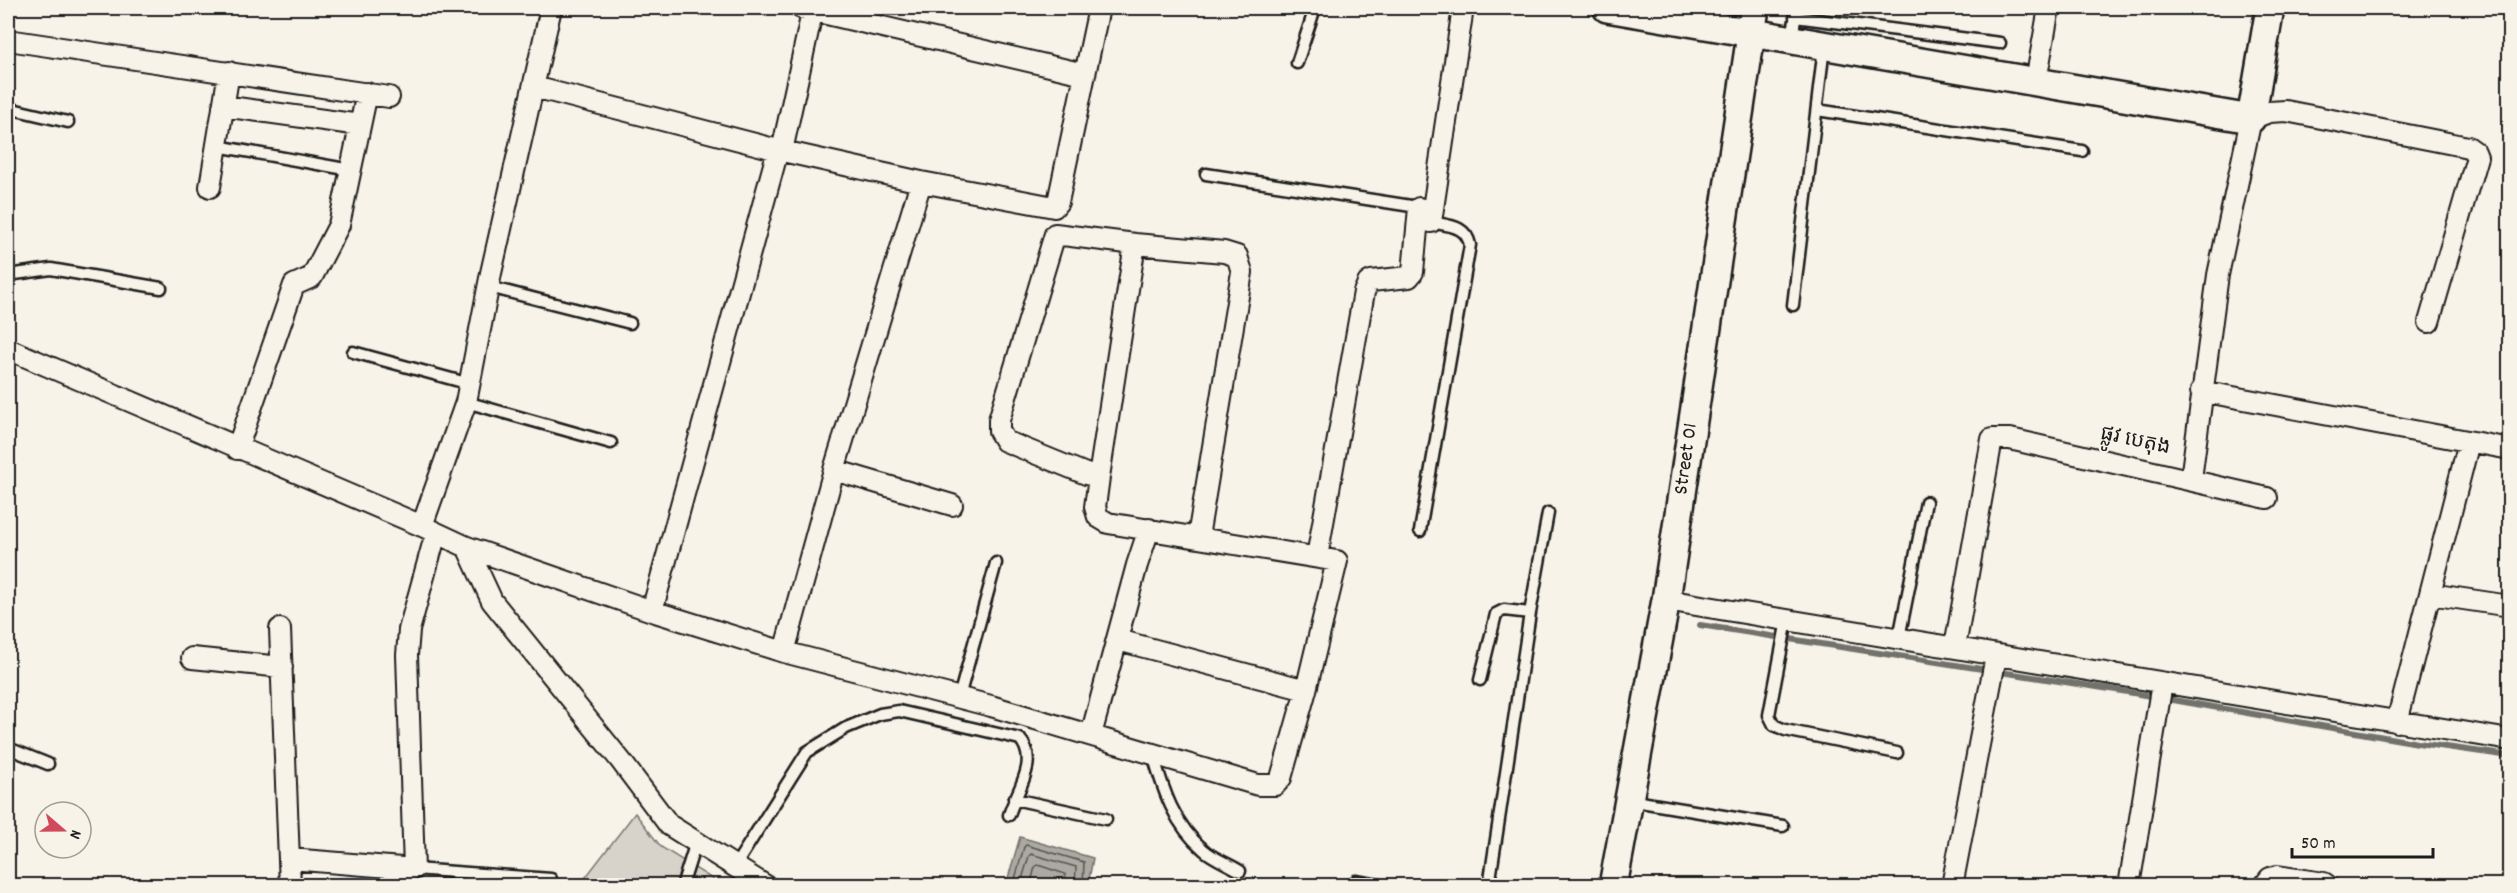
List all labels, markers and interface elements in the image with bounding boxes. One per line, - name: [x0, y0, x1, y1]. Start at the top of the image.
- street label: ផ្លូវ បេតុង: [2097, 420, 2173, 465]
- street label: Street 01: [1667, 421, 1707, 497]
- north arrow: [33, 800, 93, 860]
- scale bar: [2292, 821, 2433, 859]
- text: N: [63, 827, 87, 842]
- text: 50 m: [2301, 832, 2336, 857]

